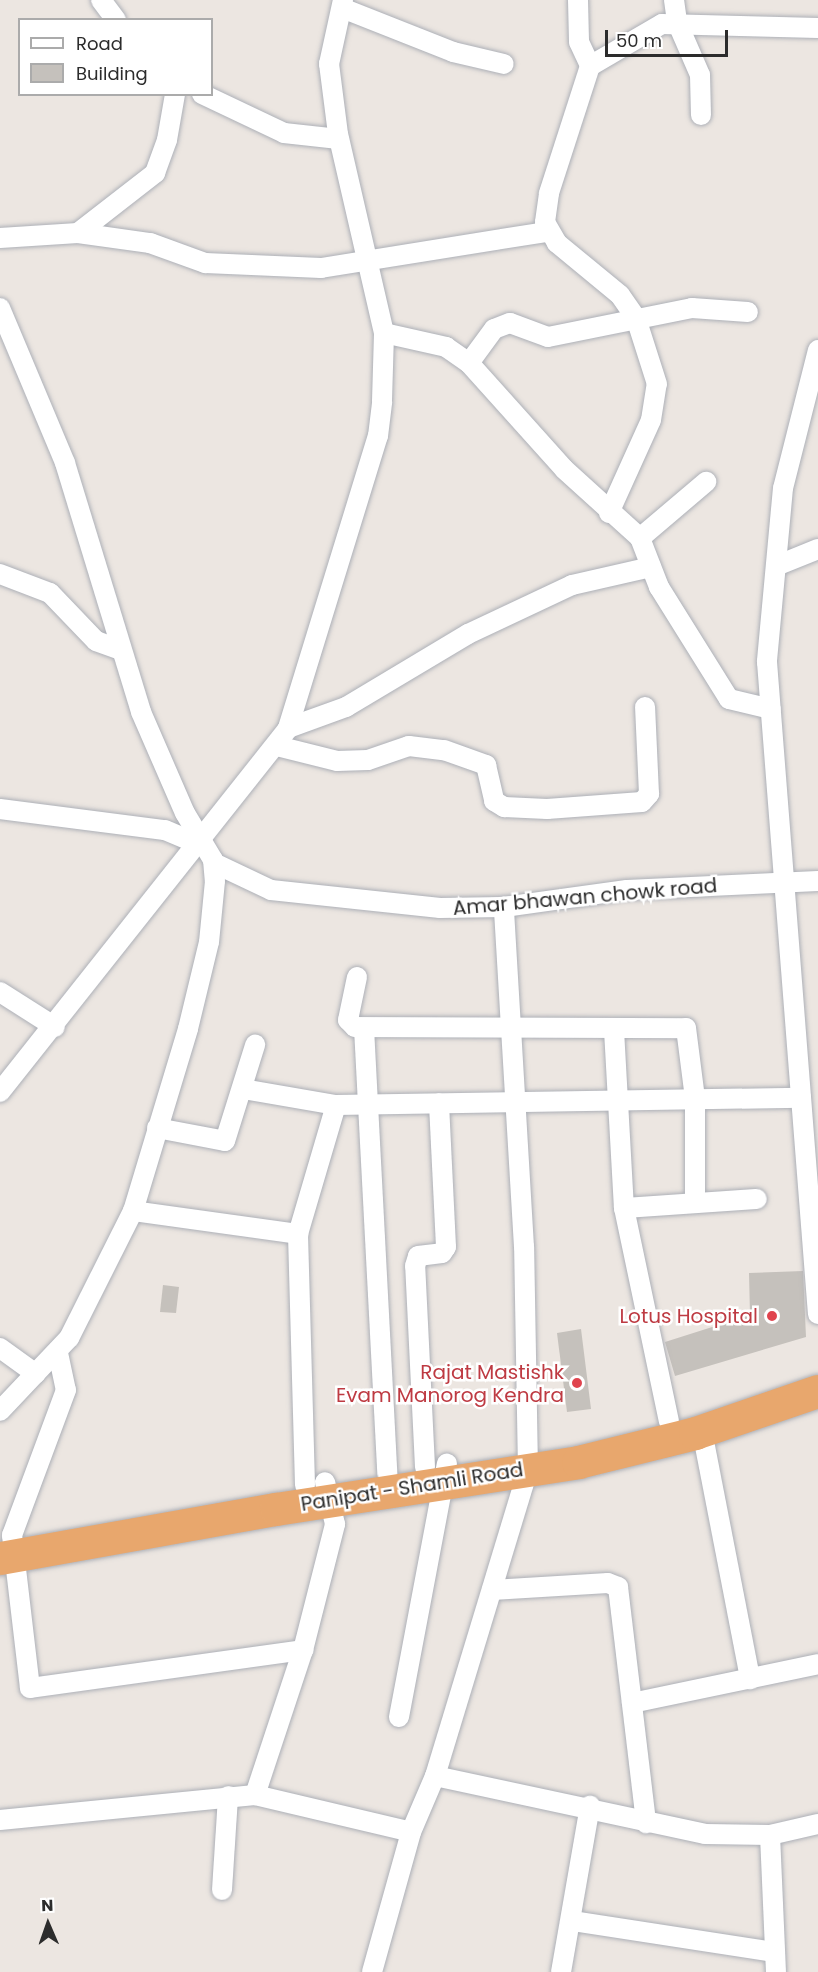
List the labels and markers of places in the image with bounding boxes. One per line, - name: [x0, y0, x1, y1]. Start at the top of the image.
- place label: Lotus Hospital: [619, 1304, 758, 1328]
- marker: Lotus Hospital: [763, 1307, 781, 1325]
- place label: Rajat Mastishk Evam Manorog Kendra: [336, 1360, 564, 1407]
- marker: Rajat Mastishk Evam Manorog Kendra: [568, 1374, 586, 1392]

